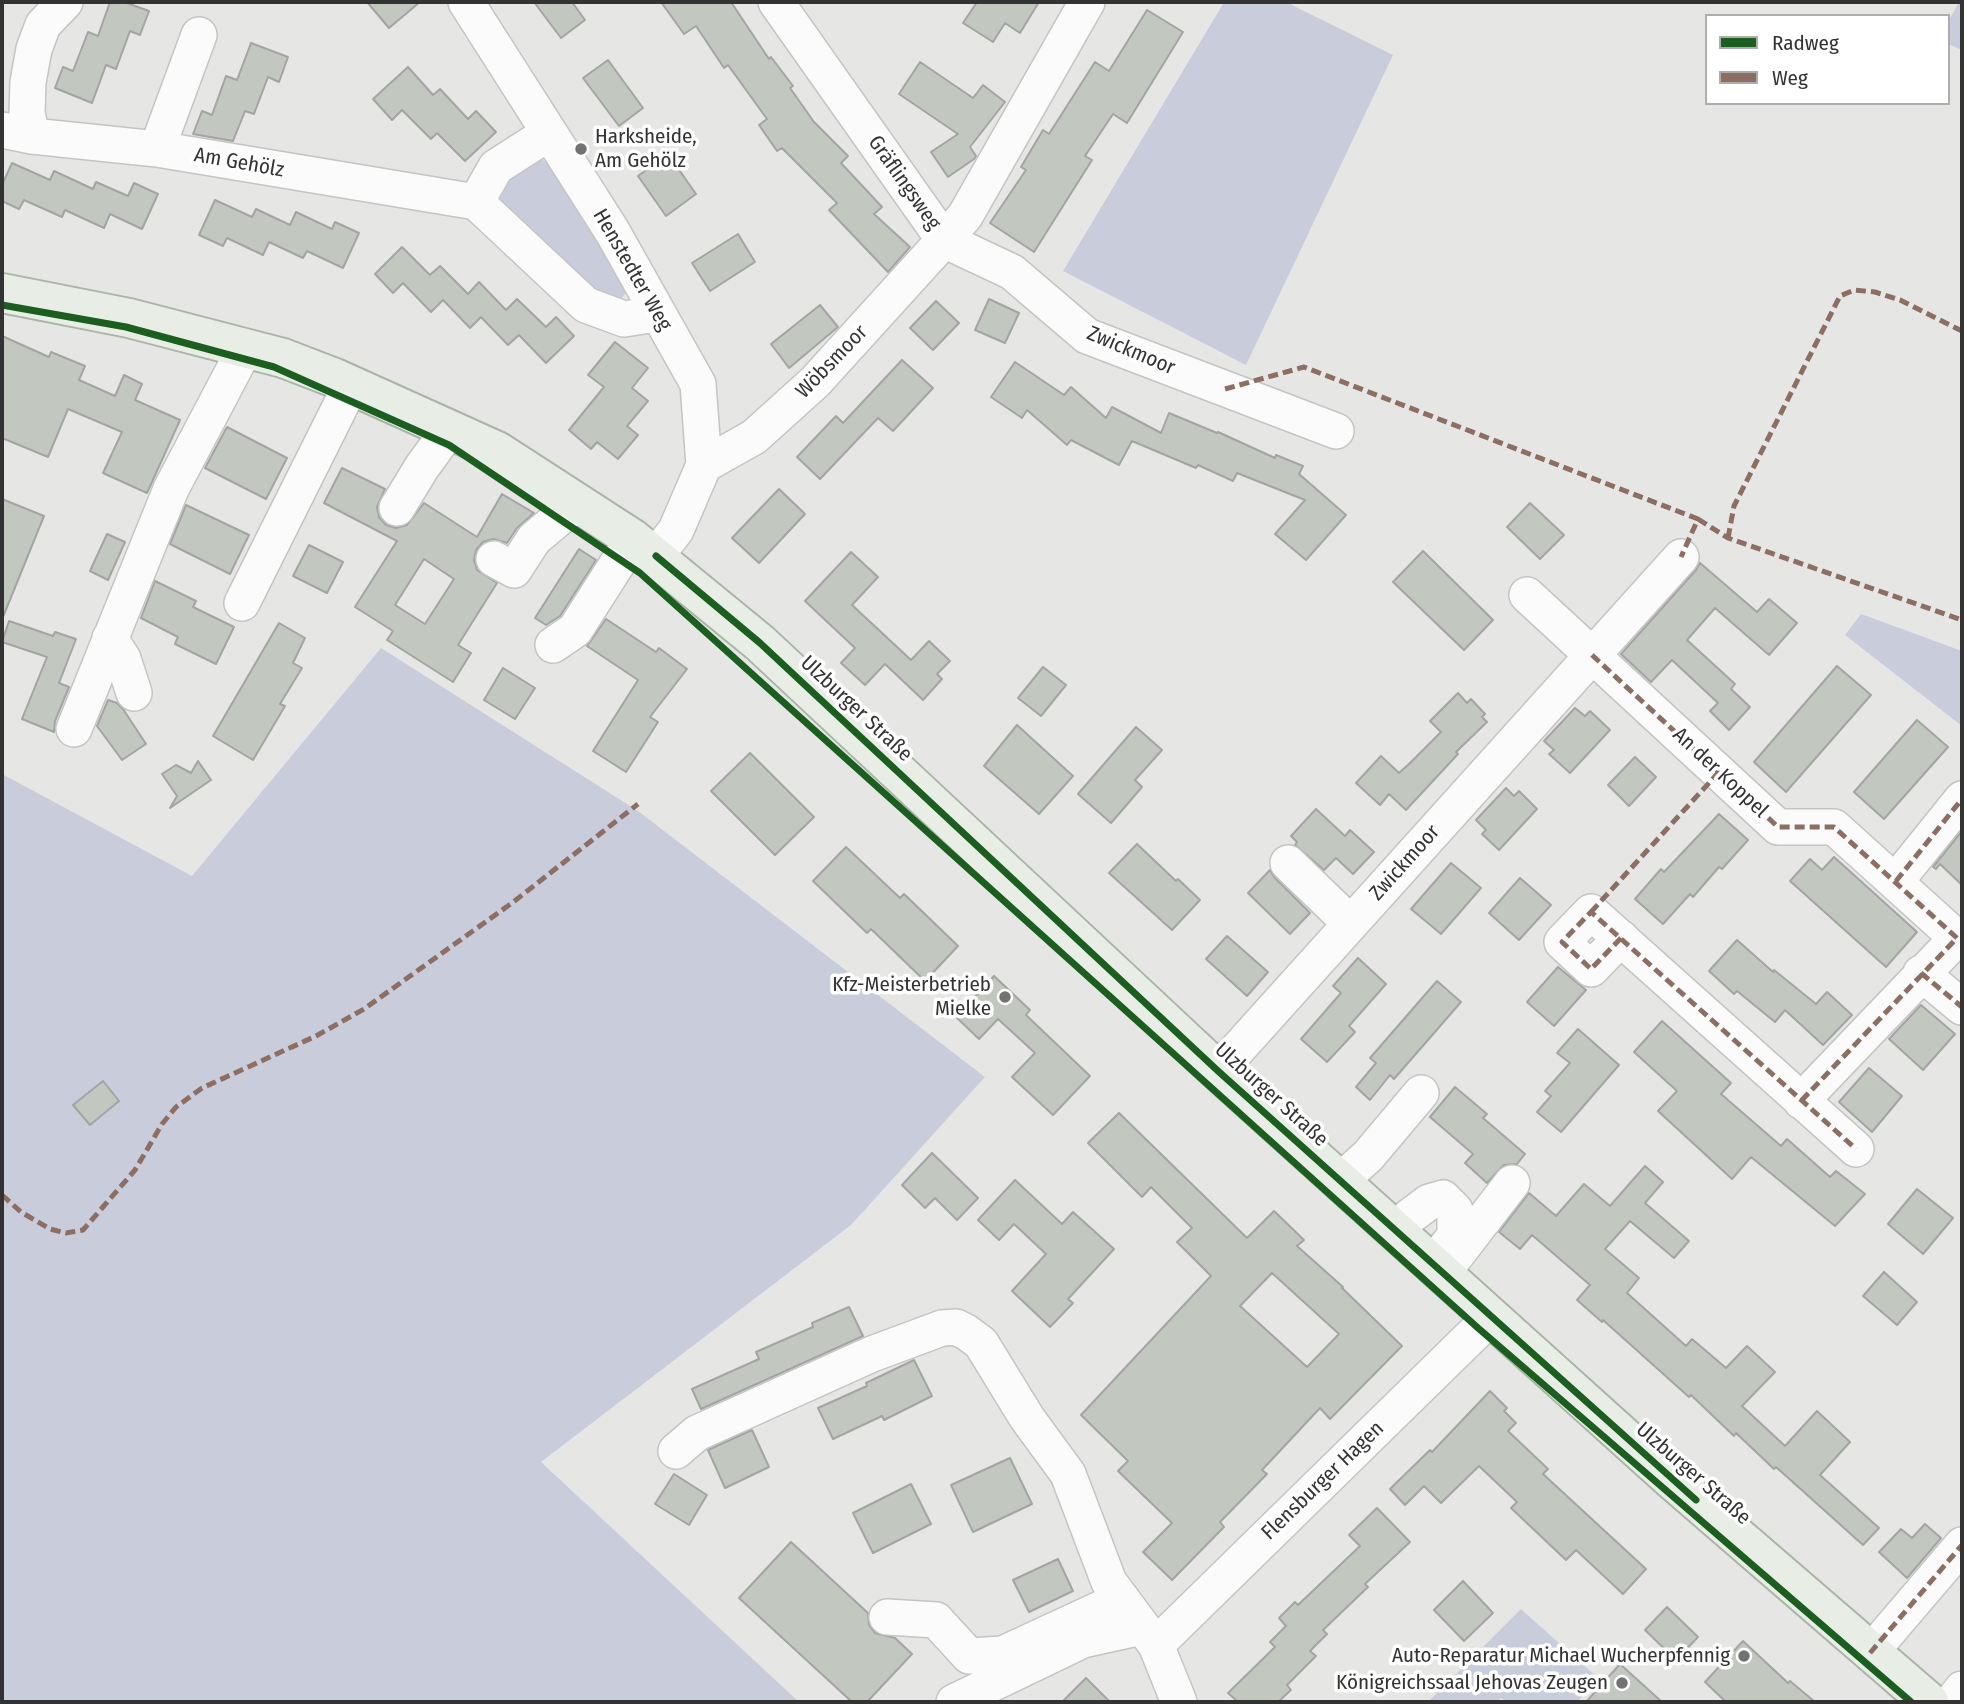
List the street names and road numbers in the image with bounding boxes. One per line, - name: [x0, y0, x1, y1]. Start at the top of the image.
- street label: Gräflingsweg: [862, 131, 946, 235]
- street label: Am Gehölz: [192, 143, 286, 183]
- street label: Henstedter Weg: [587, 205, 677, 335]
- street label: Wöbsmoor: [791, 320, 873, 404]
- street label: Zwickmoor: [1083, 321, 1179, 381]
- street label: Ulzburger Straße: [795, 651, 917, 767]
- street label: An der Koppel: [1667, 723, 1773, 823]
- street label: Zwickmoor: [1364, 820, 1446, 906]
- street label: Ulzburger Straße: [1209, 1038, 1333, 1152]
- street label: Flensburger Hagen: [1257, 1416, 1389, 1546]
- street label: Ulzburger Straße: [1631, 1417, 1755, 1531]

